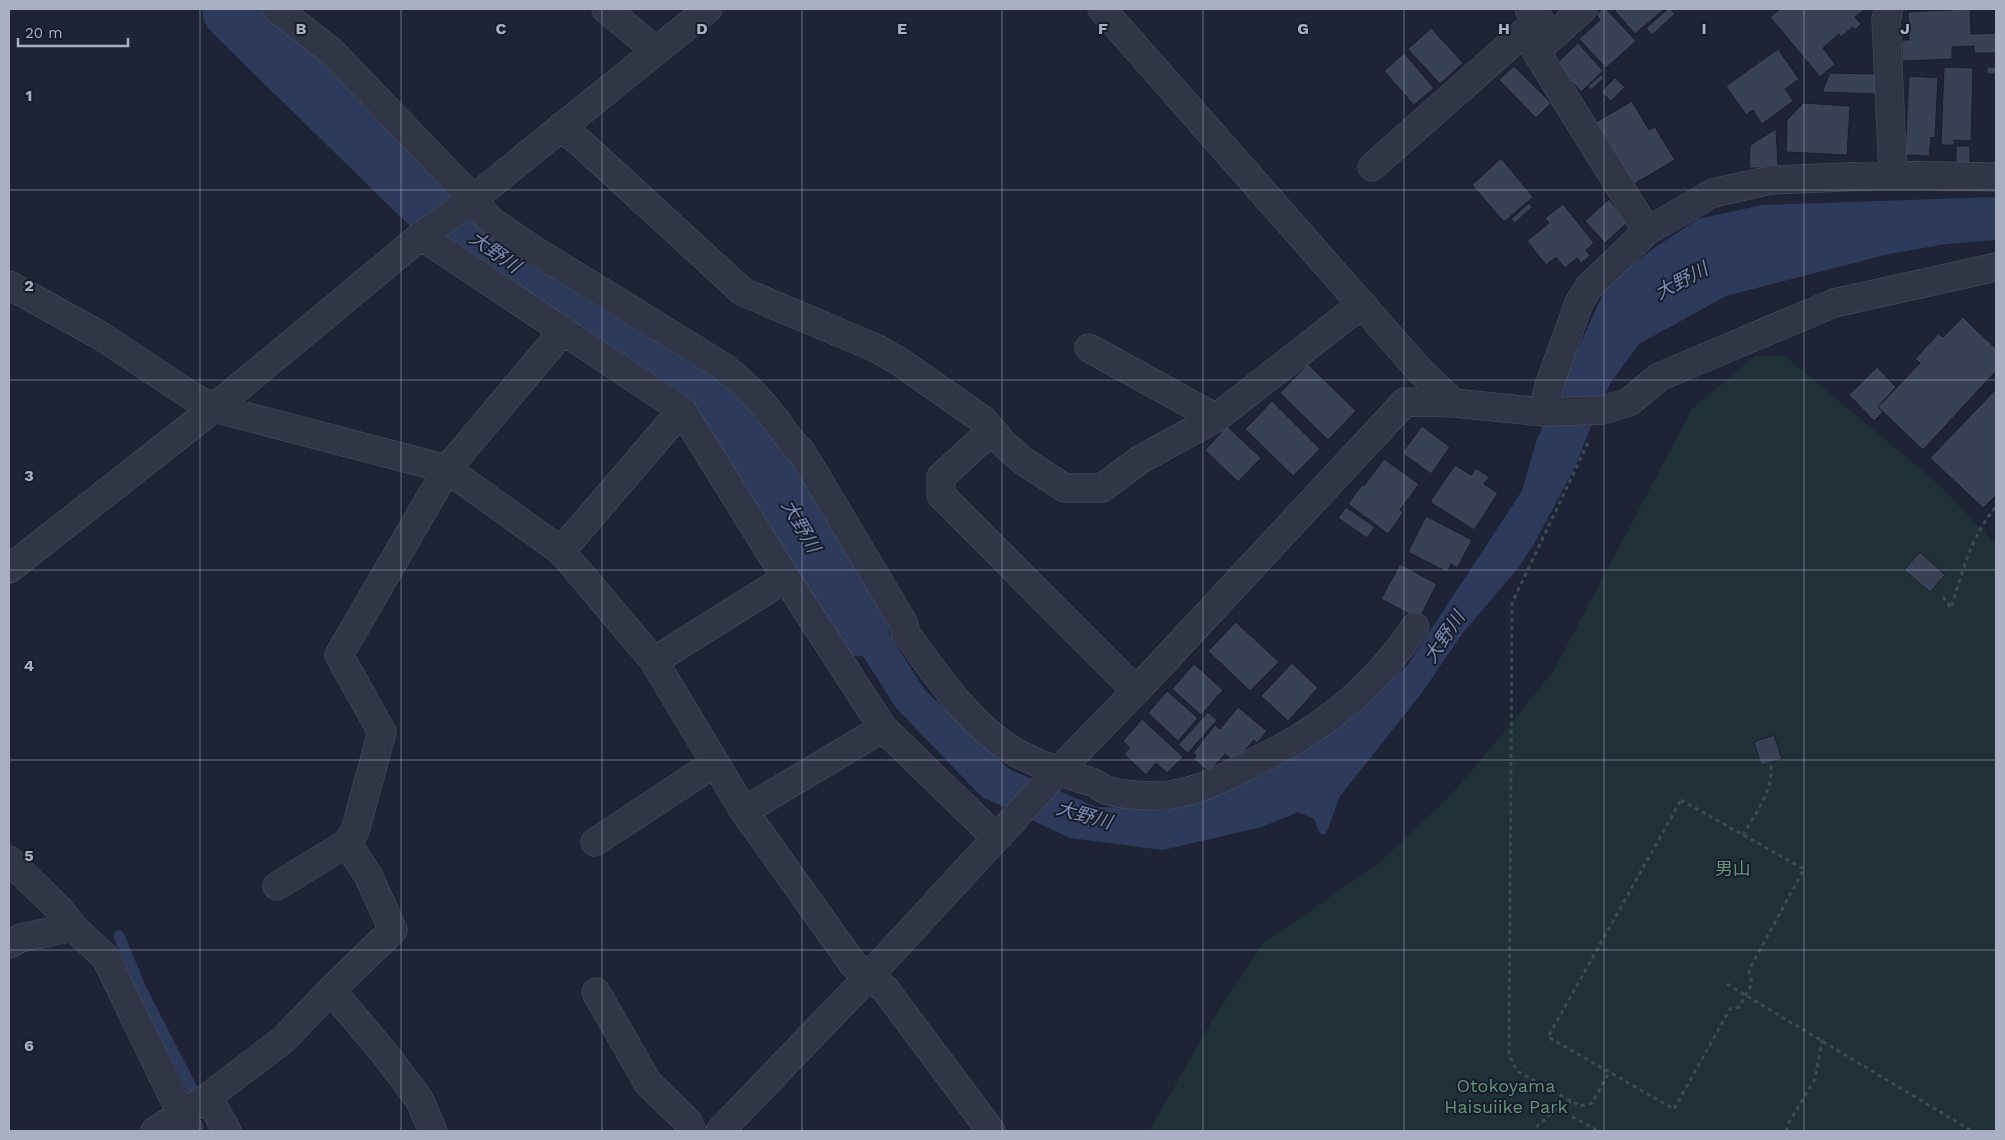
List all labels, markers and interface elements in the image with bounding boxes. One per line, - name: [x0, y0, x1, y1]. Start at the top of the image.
- scale bar: [18, 15, 128, 47]
- text: B: [296, 19, 307, 38]
- text: C: [496, 19, 507, 38]
- text: D: [696, 19, 708, 38]
- text: E: [897, 19, 907, 38]
- text: F: [1098, 19, 1108, 38]
- text: G: [1297, 19, 1309, 38]
- text: H: [1498, 19, 1510, 38]
- text: I: [1701, 19, 1707, 38]
- text: J: [1900, 19, 1910, 38]
- text: 20 m: [25, 24, 63, 42]
- text: 1: [26, 86, 32, 105]
- water label: 大野川: [465, 226, 527, 279]
- water label: 大野川: [1650, 257, 1713, 305]
- text: 2: [24, 276, 34, 295]
- text: 3: [24, 466, 34, 485]
- water label: 大野川: [777, 496, 826, 558]
- water label: 大野川: [1419, 605, 1471, 667]
- text: 4: [24, 656, 34, 675]
- water label: 大野川: [1053, 796, 1116, 834]
- text: 5: [24, 846, 34, 865]
- park label: 男山: [1715, 858, 1751, 879]
- text: 6: [24, 1036, 34, 1055]
- park label: Otokoyama Haisuiike Park: [1444, 1075, 1568, 1117]

